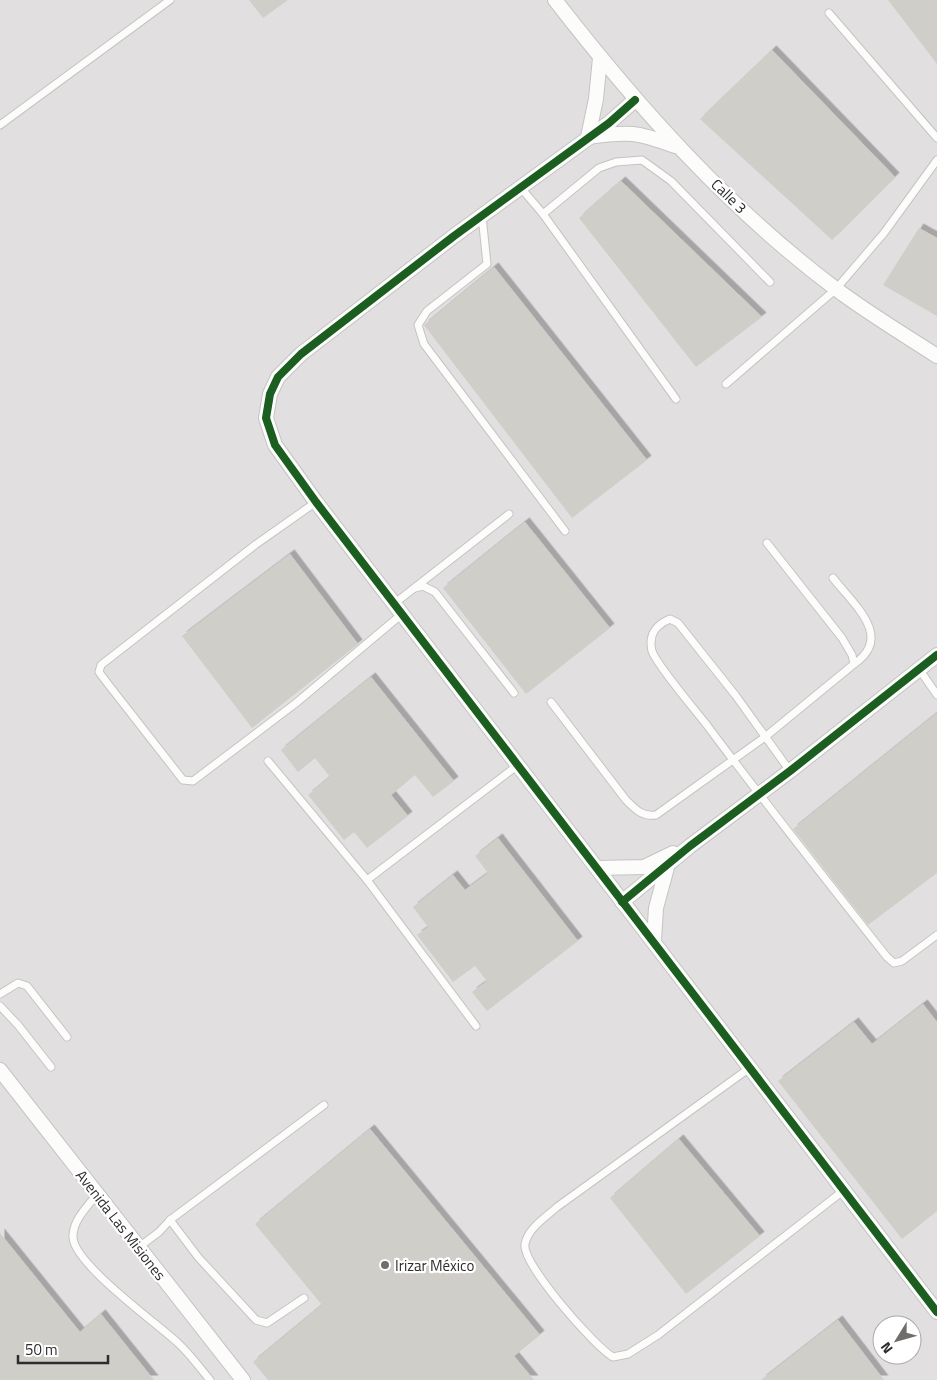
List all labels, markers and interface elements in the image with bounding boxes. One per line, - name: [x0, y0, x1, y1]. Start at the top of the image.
- street label: Calle 3: [706, 173, 752, 219]
- street label: Avenida Las Misiones: [70, 1165, 172, 1285]
- place label: Irizar México: [395, 1254, 475, 1277]
- marker: Irizar México: [379, 1259, 391, 1271]
- north arrow: [872, 1315, 922, 1365]
- scale bar: [18, 1332, 108, 1364]
- text: 50 m: [25, 1338, 58, 1361]
- text: N: [875, 1338, 898, 1358]

